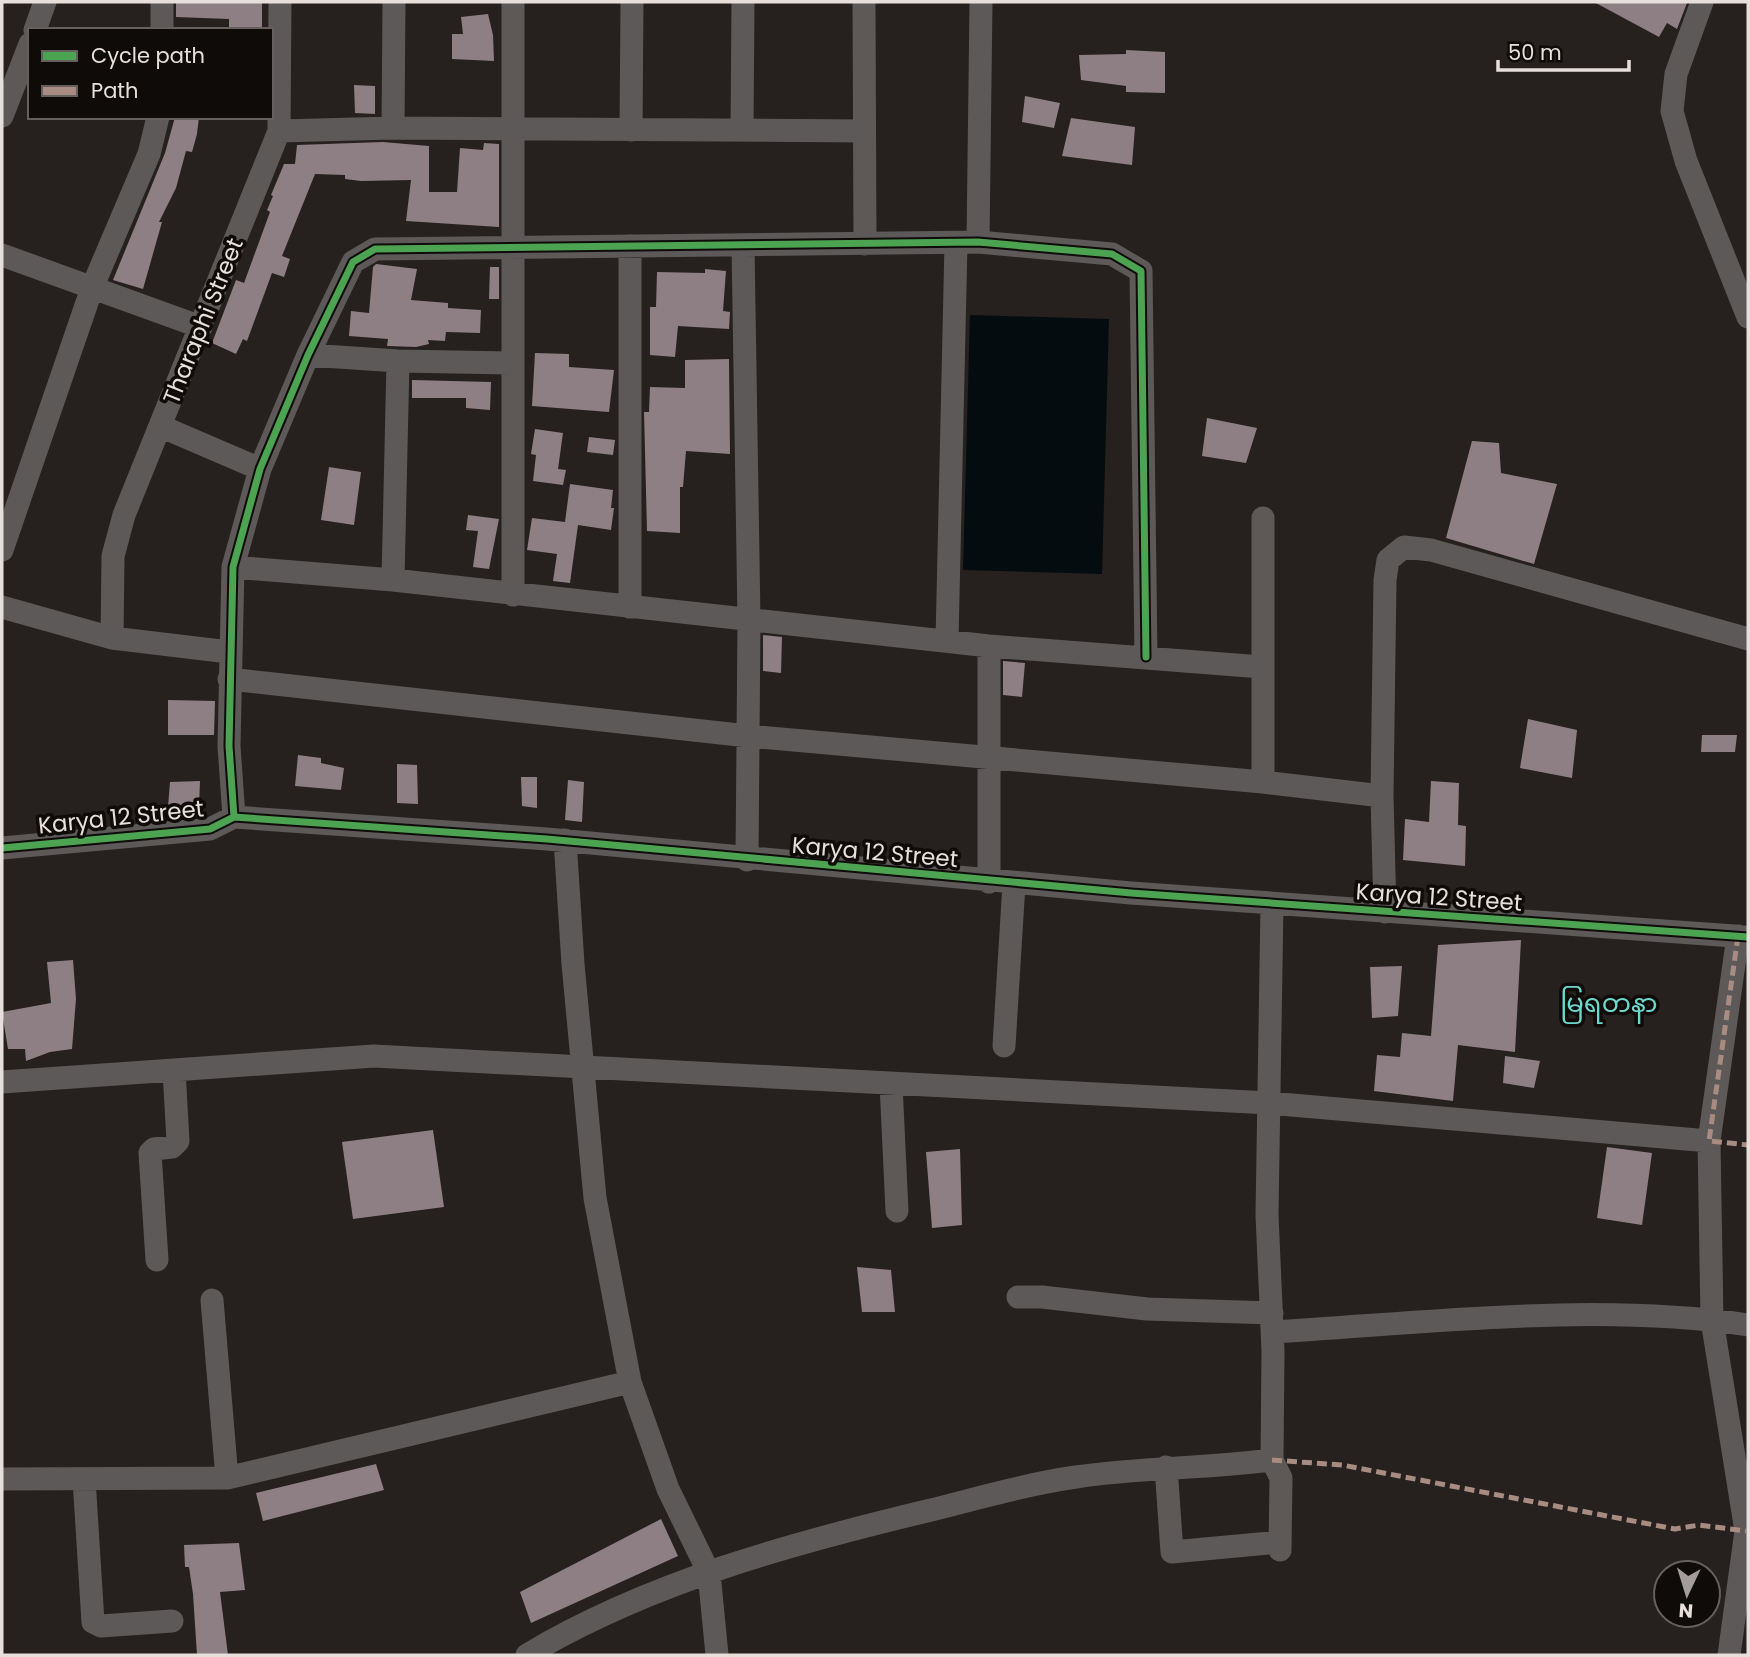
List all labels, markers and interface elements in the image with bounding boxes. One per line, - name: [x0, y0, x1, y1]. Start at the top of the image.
- legend: [28, 28, 273, 119]
- scale bar: [1498, 28, 1629, 72]
- text: 50 m: [1508, 38, 1562, 67]
- text: Cycle path: [91, 41, 205, 70]
- text: Path: [91, 76, 138, 105]
- street label: Tharaphi Street: [155, 233, 251, 409]
- street label: Karya 12 Street: [36, 792, 206, 842]
- street label: Karya 12 Street: [791, 829, 959, 875]
- street label: Karya 12 Street: [1355, 875, 1523, 919]
- district label: မြရတနာ: [1560, 985, 1658, 1024]
- north arrow: [1652, 1559, 1722, 1629]
- text: N: [1678, 1596, 1694, 1624]

